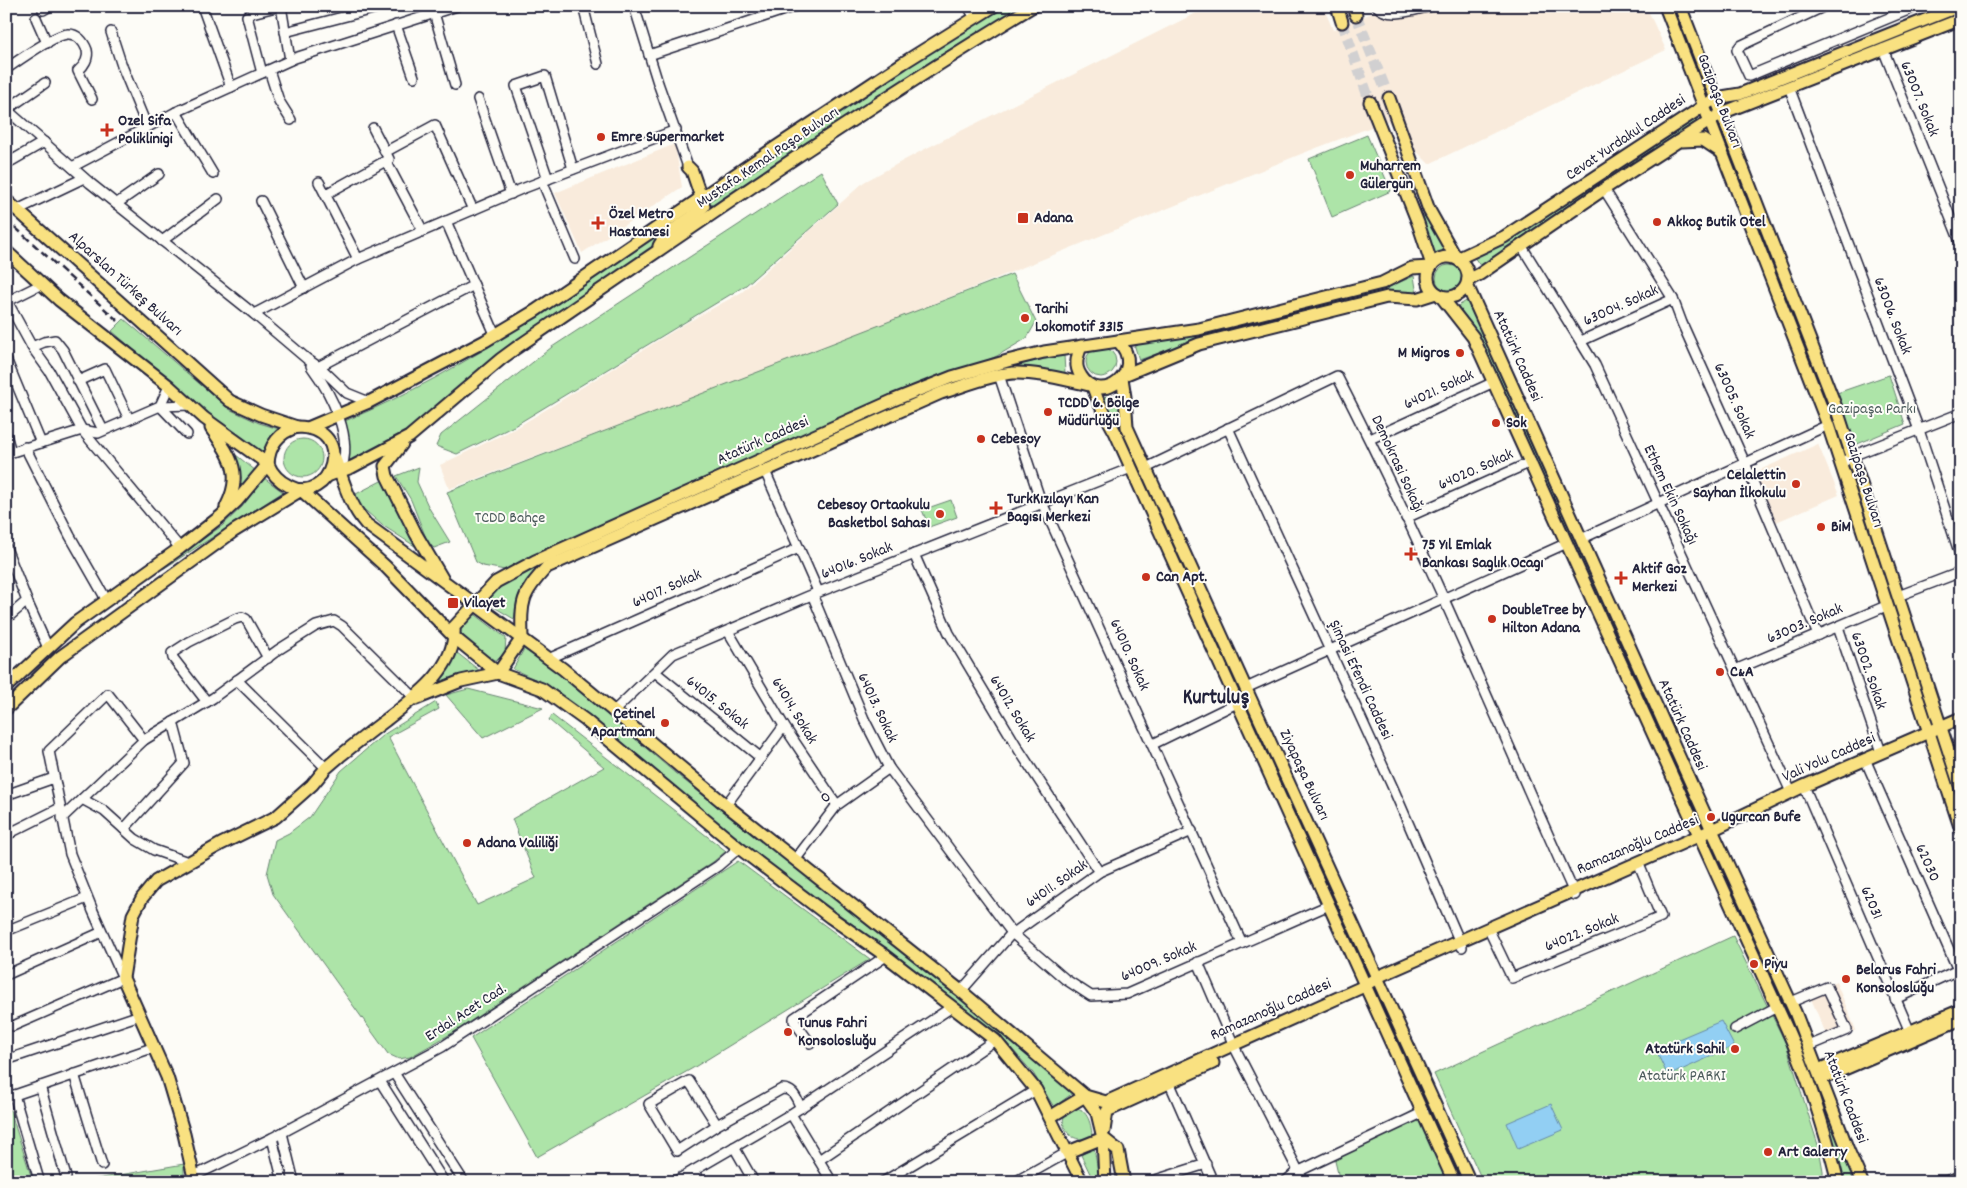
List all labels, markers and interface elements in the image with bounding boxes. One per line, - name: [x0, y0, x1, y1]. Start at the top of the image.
- street label: Gazipaşa Bulvarı: [1691, 51, 1747, 151]
- street label: 63007. Sokak: [1893, 58, 1945, 140]
- street label: Cevat Yurdakul Caddesi: [1561, 89, 1691, 187]
- street label: Mustafa Kemal Paşa Bulvarı: [692, 102, 844, 214]
- place label: Ozel Sifa Poliklinigi: [118, 110, 173, 151]
- marker: Ozel Sifa Poliklinigi: [100, 123, 114, 137]
- place label: Emre Supermarket: [611, 126, 724, 149]
- marker: Emre Supermarket: [595, 131, 607, 143]
- place label: Muharrem Gülergün: [1360, 155, 1421, 196]
- marker: Muharrem Gülergün: [1344, 169, 1356, 181]
- place label: Özel Metro Hastanesi: [609, 203, 674, 244]
- place label: Adana: [1034, 207, 1074, 230]
- marker: Adana: [1016, 211, 1030, 225]
- place label: Akkoç Butik Otel: [1667, 211, 1766, 234]
- marker: Özel Metro Hastanesi: [591, 216, 605, 230]
- marker: Akkoç Butik Otel: [1651, 216, 1663, 228]
- street label: Alparslan Türkeş Bulvarı: [63, 226, 187, 342]
- street label: 63006. Sokak: [1867, 274, 1917, 358]
- street label: 63004. Sokak: [1580, 279, 1662, 333]
- place label: Tarihi Lokomotif 3315: [1035, 298, 1124, 339]
- street label: Atatürk Caddesi: [1487, 306, 1548, 406]
- marker: Tarihi Lokomotif 3315: [1019, 312, 1031, 324]
- place label: M Migros: [1398, 342, 1450, 365]
- marker: M Migros: [1454, 347, 1466, 359]
- street label: 63005. Sokak: [1707, 359, 1761, 443]
- street label: 64021. Sokak: [1400, 364, 1478, 416]
- place label: TCDD 6. Bölge Müdürlüğü: [1058, 392, 1139, 433]
- park label: Gazipaşa Parkı: [1828, 398, 1916, 421]
- marker: TCDD 6. Bölge Müdürlüğü: [1042, 406, 1054, 418]
- street label: Atatürk Caddesi: [713, 410, 813, 471]
- street label: Demokrasi Sokağı: [1364, 412, 1430, 516]
- place label: Sok: [1506, 412, 1527, 435]
- marker: Sok: [1490, 417, 1502, 429]
- place label: Cebesoy: [991, 428, 1042, 451]
- street label: Gazipaşa Bulvarı: [1837, 429, 1889, 531]
- marker: Cebesoy: [975, 433, 987, 445]
- street label: Ethem Ekin Sokağı: [1637, 441, 1703, 549]
- street label: 64020. Sokak: [1435, 443, 1517, 497]
- place label: Celalettin Sayhan İlkokulu: [1693, 464, 1786, 505]
- marker: Celalettin Sayhan İlkokulu: [1790, 478, 1802, 490]
- place label: TurkKızılayı Kan Bagısı Merkezi: [1007, 488, 1099, 529]
- place label: Cebesoy Ortaokulu Basketbol Sahası: [817, 494, 930, 535]
- marker: TurkKızılayı Kan Bagısı Merkezi: [989, 501, 1003, 515]
- park label: TCDD Bahçe: [475, 507, 545, 530]
- marker: Cebesoy Ortaokulu Basketbol Sahası: [934, 508, 946, 520]
- place label: BiM: [1831, 516, 1851, 539]
- marker: BiM: [1815, 521, 1827, 533]
- place label: 75 Yıl Emlak Bankası Saglık Ocagı: [1422, 534, 1544, 575]
- street label: 64016. Sokak: [818, 536, 896, 586]
- marker: 75 Yıl Emlak Bankası Saglık Ocagı: [1404, 547, 1418, 561]
- place label: Aktif Goz Merkezi: [1632, 558, 1688, 599]
- street label: 64017. Sokak: [629, 563, 705, 615]
- place label: Can Apt.: [1156, 566, 1207, 589]
- marker: Can Apt.: [1140, 571, 1152, 583]
- marker: Aktif Goz Merkezi: [1614, 571, 1628, 585]
- place label: Vilayet: [464, 592, 505, 615]
- marker: Vilayet: [446, 596, 460, 610]
- street label: 63003. Sokak: [1763, 598, 1847, 650]
- place label: DoubleTree by Hilton Adana: [1502, 599, 1587, 640]
- marker: DoubleTree by Hilton Adana: [1486, 613, 1498, 625]
- street label: 64010. Sokak: [1103, 615, 1155, 695]
- street label: Şimasi Efendi Caddesi: [1322, 616, 1398, 744]
- street label: 63002. Sokak: [1844, 629, 1892, 713]
- place label: C&A: [1730, 661, 1754, 684]
- marker: C&A: [1714, 666, 1726, 678]
- street label: 64013. Sokak: [851, 669, 903, 747]
- street label: 64015. Sokak: [681, 670, 753, 736]
- street label: 64012. Sokak: [983, 671, 1041, 747]
- street label: 64014. Sokak: [765, 673, 823, 749]
- street label: Atatürk Caddesi: [1652, 675, 1713, 775]
- district label: Kurtuluş: [1183, 684, 1249, 714]
- place label: Çetinel Apartmanı: [591, 703, 655, 744]
- marker: Çetinel Apartmanı: [659, 717, 671, 729]
- street label: Ziyapaşa Bulvarı: [1273, 726, 1335, 824]
- street label: Vali Yolu Caddesi: [1779, 727, 1879, 789]
- street label: 0: [815, 787, 837, 809]
- place label: Ugurcan Bufe: [1721, 806, 1801, 829]
- street label: Ramazanoğlu Caddesi: [1573, 809, 1703, 881]
- marker: Ugurcan Bufe: [1705, 811, 1717, 823]
- place label: Adana Valiliği: [477, 832, 558, 855]
- marker: Adana Valiliği: [461, 837, 473, 849]
- street label: 62030: [1908, 840, 1946, 886]
- street label: 64011. Sokak: [1021, 854, 1093, 914]
- street label: 62031: [1854, 883, 1888, 923]
- street label: 64022. Sokak: [1541, 908, 1623, 958]
- street label: 64009. Sokak: [1118, 936, 1200, 988]
- place label: Piyu: [1764, 953, 1788, 976]
- marker: Piyu: [1748, 958, 1760, 970]
- place label: Belarus Fahri Konsolosluğu: [1856, 959, 1936, 1000]
- street label: Ramazanoğlu Caddesi: [1207, 973, 1335, 1047]
- marker: Belarus Fahri Konsolosluğu: [1840, 973, 1852, 985]
- street label: Erdal Acet Cad.: [421, 978, 511, 1048]
- place label: Tunus Fahri Konsolosluğu: [798, 1012, 876, 1053]
- marker: Tunus Fahri Konsolosluğu: [782, 1026, 794, 1038]
- place label: Atatürk Sahil: [1645, 1038, 1725, 1061]
- marker: Atatürk Sahil: [1729, 1043, 1741, 1055]
- street label: Atatürk Caddesi: [1817, 1047, 1873, 1147]
- park label: Atatürk PARKI: [1638, 1065, 1726, 1088]
- place label: Art Galerry: [1778, 1141, 1849, 1164]
- marker: Art Galerry: [1762, 1146, 1774, 1158]

